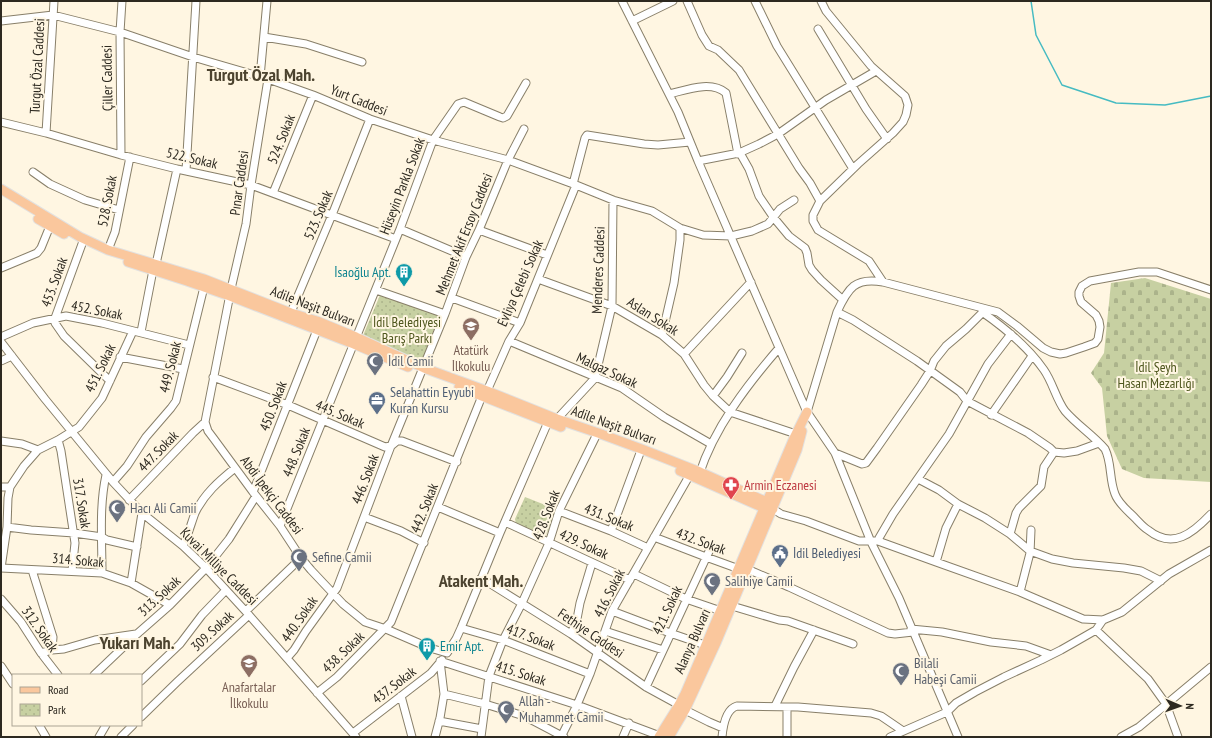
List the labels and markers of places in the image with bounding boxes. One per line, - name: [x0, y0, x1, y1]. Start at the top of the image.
- building icon: İsaoğlu Apt.: [394, 262, 414, 287]
- place label: İsaoğlu Apt.: [334, 263, 391, 281]
- school or university icon: Atatürk İlkokulu: [461, 316, 481, 341]
- place label: Atatürk İlkokulu: [452, 341, 490, 375]
- mosque icon: İdil Camii: [365, 351, 385, 376]
- place label: İdil Camii: [388, 352, 434, 370]
- place label: Selahattin Eyyubi Kuran Kursu: [390, 383, 474, 417]
- office icon: Selahattin Eyyubi Kuran Kursu: [367, 390, 387, 415]
- pharmacy icon: Armin Eczanesi: [721, 475, 741, 500]
- place label: Armin Eczanesi: [744, 476, 817, 494]
- mosque icon: Hacı Ali Camii: [107, 498, 127, 523]
- place label: Hacı Ali Camii: [130, 499, 197, 517]
- public building icon: İdil Belediyesi: [770, 543, 790, 568]
- place label: İdil Belediyesi: [793, 544, 861, 562]
- mosque icon: Sefine Camii: [289, 547, 309, 572]
- place label: Sefine Camii: [312, 548, 372, 566]
- mosque icon: Salihiye Camii: [702, 571, 722, 596]
- place label: Salihiye Camii: [725, 572, 793, 590]
- building icon: Emir Apt.: [417, 636, 437, 661]
- place label: Emir Apt.: [440, 637, 484, 655]
- school or university icon: Anafartalar İlkokulu: [239, 653, 259, 678]
- place label: Bilali Habeşi Camii: [914, 654, 977, 688]
- mosque icon: Bilali Habeşi Camii: [891, 661, 911, 686]
- place label: Anafartalar İlkokulu: [222, 678, 276, 712]
- place label: Allah - Muhammet Camii: [519, 692, 604, 726]
- mosque icon: Allah - Muhammet Camii: [496, 699, 516, 724]

